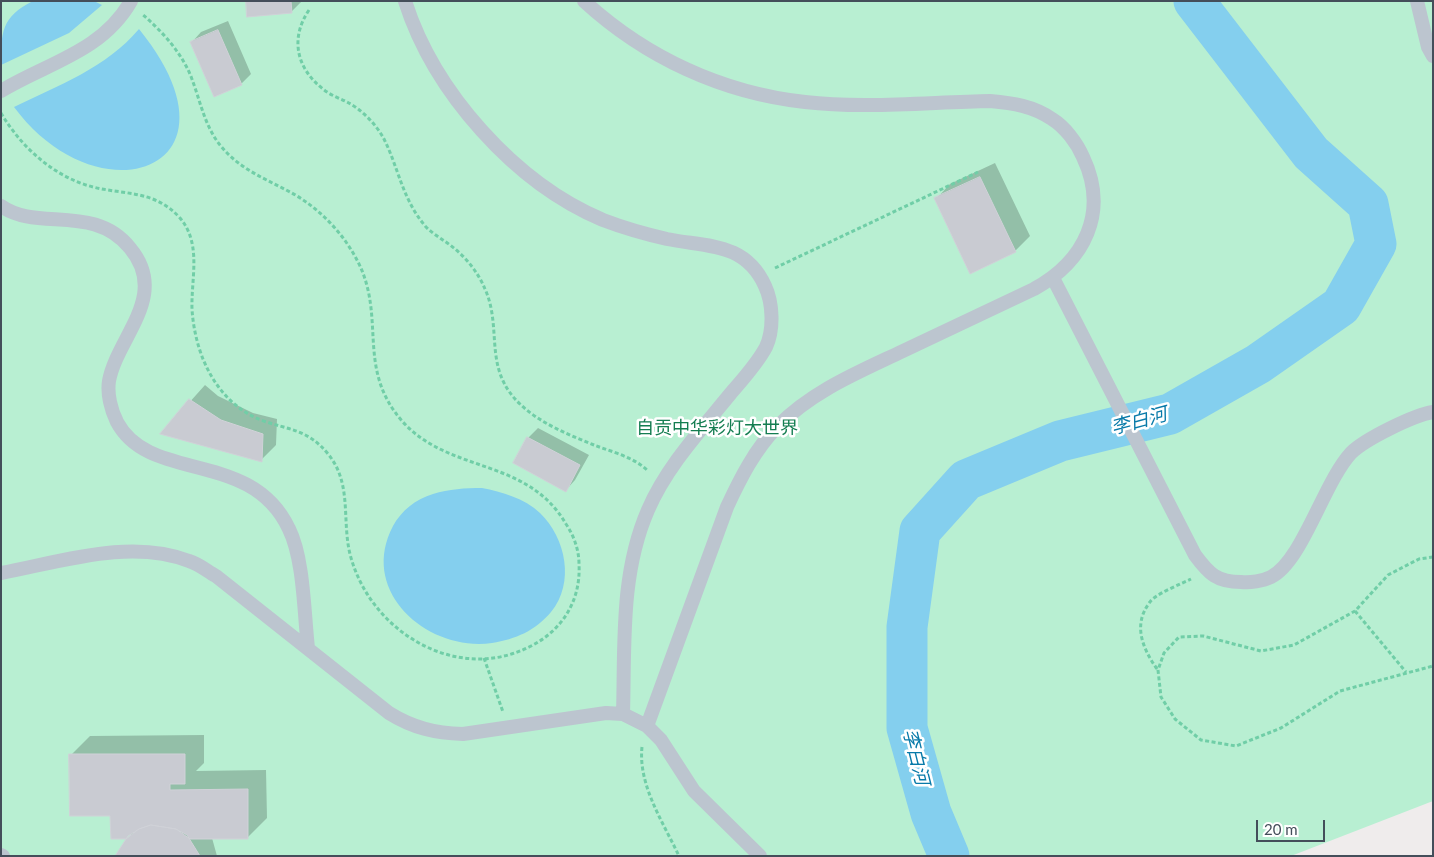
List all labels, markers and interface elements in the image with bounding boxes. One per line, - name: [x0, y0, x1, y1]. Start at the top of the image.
- water label: 李白河: [1109, 403, 1169, 439]
- park label: 自贡中华彩灯大世界: [636, 417, 798, 439]
- water label: 李白河: [898, 727, 934, 787]
- scale bar: [1259, 810, 1328, 842]
- text: 20 m: [1264, 820, 1298, 838]

